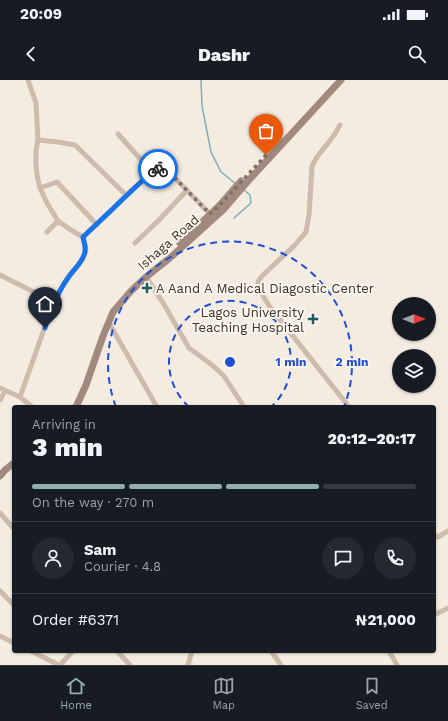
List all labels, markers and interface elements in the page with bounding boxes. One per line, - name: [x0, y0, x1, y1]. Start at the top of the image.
- text: 20:09: [20, 5, 62, 23]
- icon: back: [20, 43, 42, 65]
- icon: search: [406, 43, 428, 65]
- text: Dashr: [198, 44, 250, 65]
- pin: [249, 114, 283, 155]
- icon: bag: [255, 120, 277, 142]
- courier: [138, 149, 178, 189]
- icon: bike: [147, 158, 169, 180]
- street label: Ishaga Road: [135, 212, 202, 273]
- place label: A Aand A Medical Diagostic Center: [156, 281, 374, 296]
- marker: A Aand A Medical Diagostic Center: [141, 282, 153, 294]
- pin: [28, 287, 62, 328]
- icon: home: [34, 293, 56, 315]
- north arrow: [392, 297, 436, 341]
- map controls: [392, 297, 436, 393]
- place label: Lagos University Teaching Hospital: [192, 305, 304, 335]
- marker: Lagos University Teaching Hospital: [307, 313, 319, 325]
- button: layers: [392, 349, 436, 393]
- centre of rings: [223, 355, 237, 369]
- text: 1 min: [276, 355, 306, 369]
- text: 2 min: [336, 355, 368, 369]
- text: Arriving in: [32, 417, 96, 432]
- text: 20:12–20:17: [328, 430, 416, 448]
- text: 3 min: [32, 432, 103, 462]
- text: On the way · 270 m: [32, 495, 154, 510]
- button: person: [32, 537, 74, 579]
- button: chat: [322, 537, 364, 579]
- button: phone: [374, 537, 416, 579]
- text: Sam: [84, 541, 116, 559]
- text: Courier · 4.8: [84, 559, 161, 574]
- text: Order #6371: [32, 611, 119, 629]
- text: ₦21,000: [355, 611, 416, 629]
- tab: Home: [60, 675, 92, 712]
- tab: Map: [213, 675, 235, 712]
- tab: Saved: [356, 675, 388, 712]

